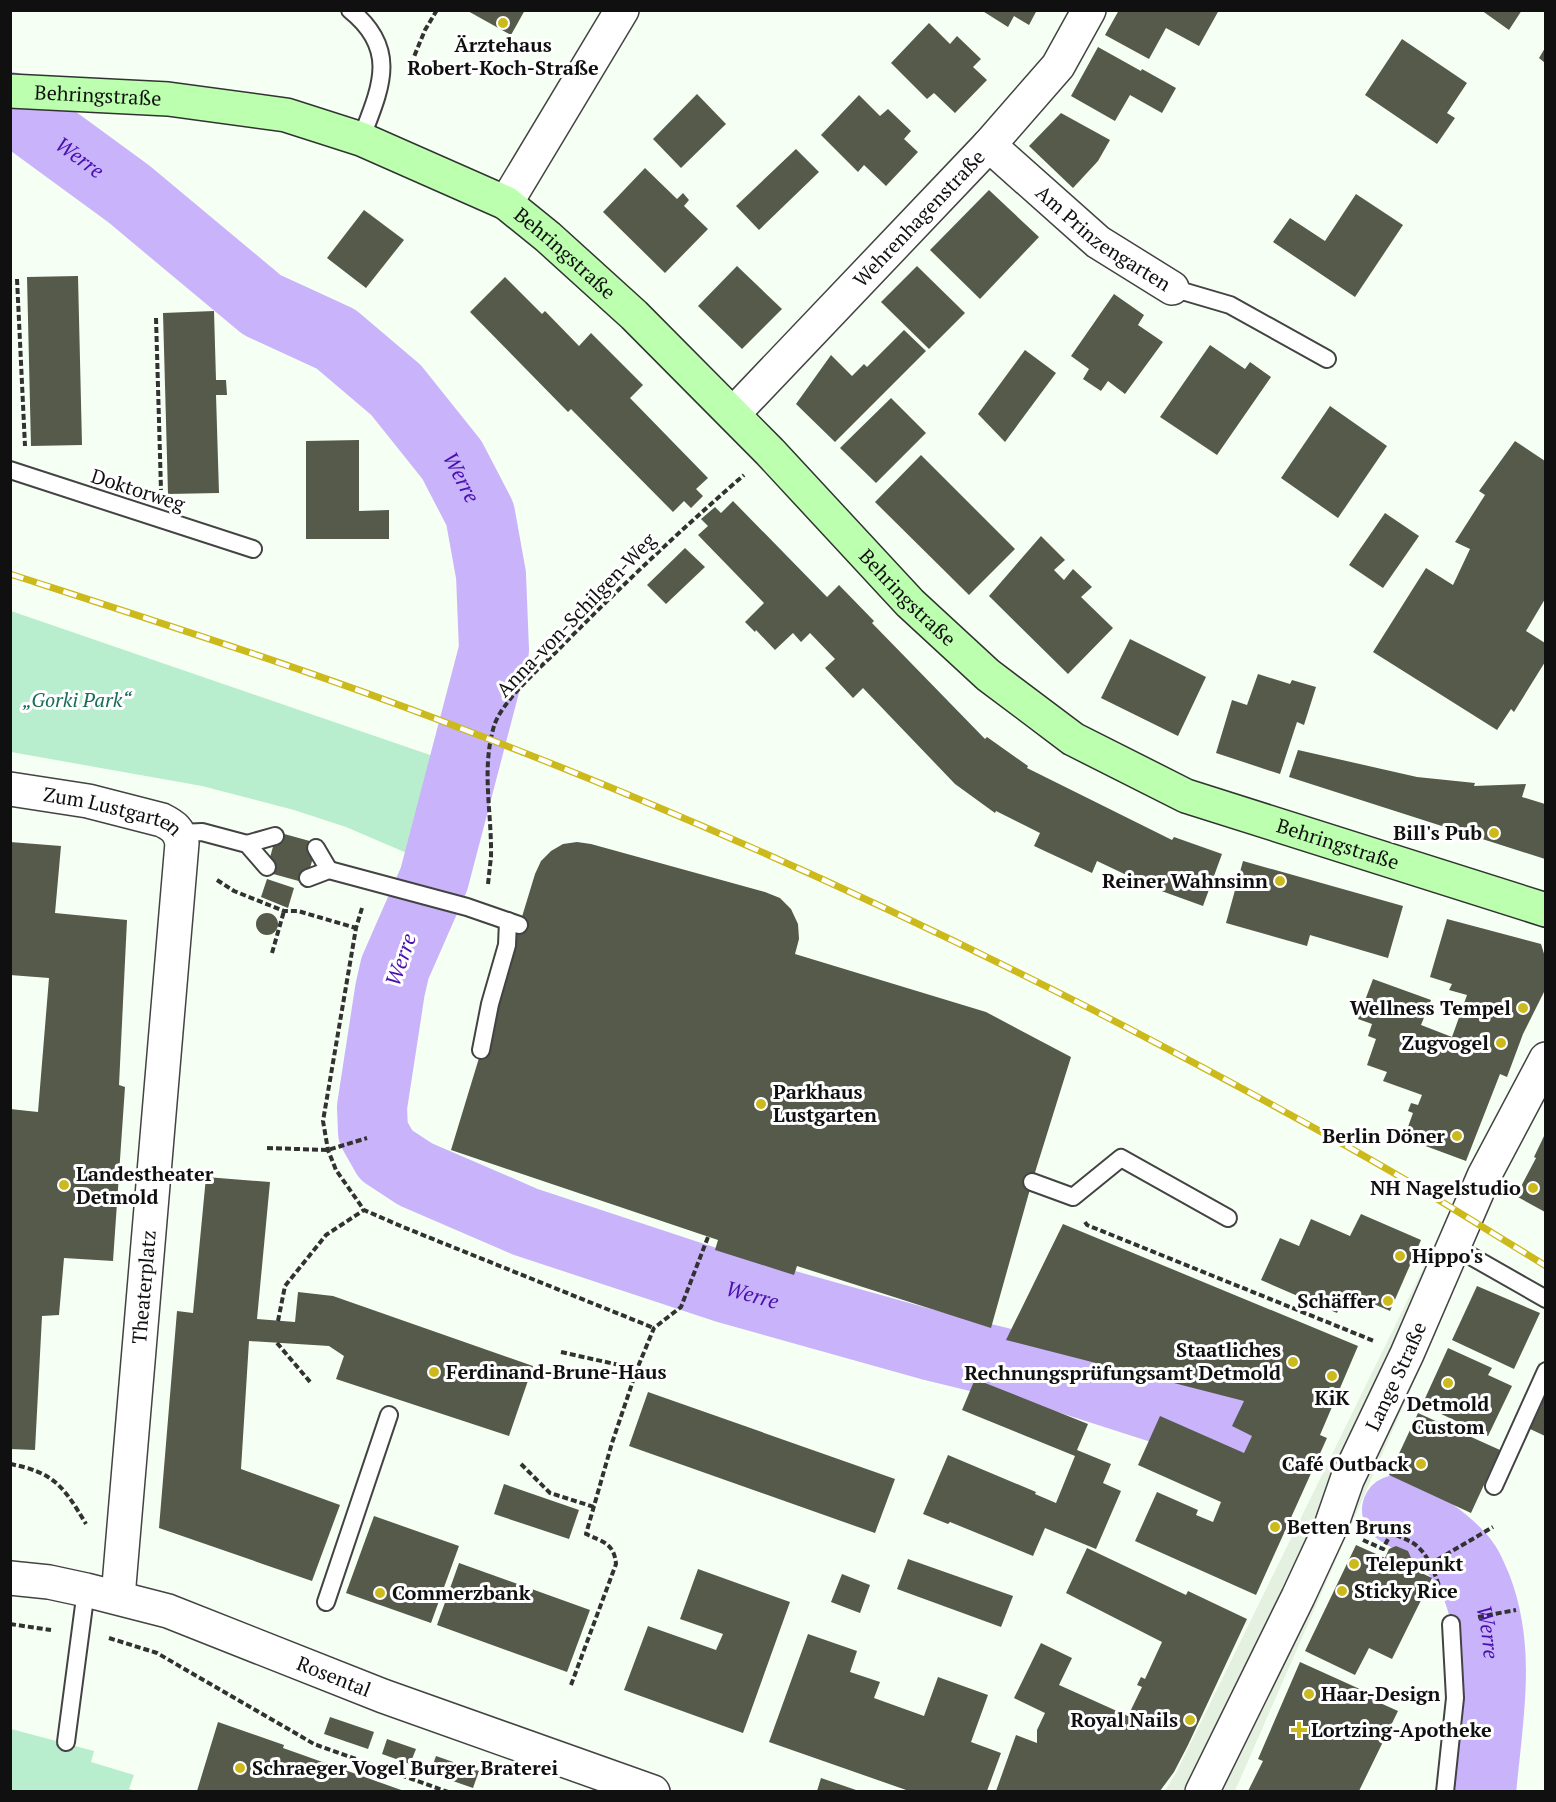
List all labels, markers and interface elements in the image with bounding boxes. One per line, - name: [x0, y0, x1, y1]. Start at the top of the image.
- marker: Ärztehaus Robert-Koch-Straße: [496, 16, 510, 30]
- place label: Ärztehaus Robert-Koch-Straße: [407, 31, 599, 81]
- street label: Behringstraße: [34, 78, 162, 112]
- water label: Werre: [50, 130, 110, 184]
- street label: Wehrenhagenstraße: [847, 144, 991, 293]
- street label: Am Prinzengarten: [1030, 179, 1176, 297]
- street label: Behringstraße: [509, 201, 622, 305]
- water label: Werre: [437, 447, 487, 508]
- street label: Doktorweg: [88, 462, 189, 517]
- street label: Anna-von-Schilgen-Weg: [490, 526, 662, 703]
- street label: Behringstraße: [853, 543, 962, 652]
- park label: „Gorki Park“: [22, 686, 133, 713]
- street label: Zum Lustgarten: [42, 780, 189, 842]
- street label: Behringstraße: [1273, 812, 1403, 876]
- place label: Bill's Pub: [1393, 819, 1482, 846]
- marker: Bill's Pub: [1487, 826, 1501, 840]
- place label: Reiner Wahnsinn: [1102, 867, 1268, 894]
- marker: Reiner Wahnsinn: [1273, 874, 1287, 888]
- water label: Werre: [378, 929, 422, 990]
- place label: Wellness Tempel: [1350, 994, 1511, 1021]
- marker: Wellness Tempel: [1516, 1001, 1530, 1015]
- place label: Zugvogel: [1402, 1029, 1489, 1056]
- marker: Zugvogel: [1494, 1036, 1508, 1050]
- place label: Parkhaus Lustgarten: [773, 1078, 877, 1128]
- marker: Parkhaus Lustgarten: [754, 1097, 768, 1111]
- place label: Berlin Döner: [1322, 1122, 1445, 1149]
- marker: Berlin Döner: [1450, 1129, 1464, 1143]
- place label: Landestheater Detmold: [76, 1160, 214, 1210]
- place label: NH Nagelstudio: [1370, 1174, 1521, 1201]
- marker: Landestheater Detmold: [57, 1178, 71, 1192]
- marker: NH Nagelstudio: [1526, 1181, 1540, 1195]
- street label: Theaterplatz: [125, 1229, 162, 1345]
- place label: Hippo's: [1412, 1242, 1483, 1269]
- marker: Hippo's: [1393, 1249, 1407, 1263]
- water label: Werre: [723, 1274, 783, 1315]
- place label: Schäffer: [1297, 1287, 1376, 1314]
- marker: Schäffer: [1381, 1294, 1395, 1308]
- street label: Lange Straße: [1358, 1317, 1432, 1435]
- place label: Staatliches Rechnungsprüfungsamt Detmold: [964, 1336, 1281, 1386]
- marker: Staatliches Rechnungsprüfungsamt Detmold: [1286, 1355, 1300, 1369]
- place label: Ferdinand-Brune-Haus: [446, 1358, 667, 1385]
- marker: Ferdinand-Brune-Haus: [427, 1365, 441, 1379]
- marker: KiK: [1325, 1369, 1339, 1383]
- marker: Detmold Custom: [1441, 1376, 1455, 1390]
- place label: KiK: [1314, 1384, 1350, 1411]
- place label: Detmold Custom: [1407, 1390, 1489, 1440]
- place label: Café Outback: [1282, 1450, 1409, 1477]
- marker: Café Outback: [1414, 1457, 1428, 1471]
- place label: Betten Bruns: [1287, 1513, 1411, 1540]
- marker: Betten Bruns: [1268, 1520, 1282, 1534]
- place label: Telepunkt: [1366, 1550, 1463, 1577]
- marker: Telepunkt: [1347, 1557, 1361, 1571]
- place label: Sticky Rice: [1354, 1577, 1458, 1604]
- place label: Commerzbank: [392, 1579, 531, 1606]
- marker: Sticky Rice: [1335, 1584, 1349, 1598]
- marker: Commerzbank: [373, 1586, 387, 1600]
- water label: Werre: [1470, 1602, 1506, 1660]
- street label: Rosental: [293, 1649, 375, 1703]
- place label: Haar-Design: [1321, 1680, 1440, 1707]
- marker: Haar-Design: [1302, 1687, 1316, 1701]
- place label: Royal Nails: [1071, 1706, 1178, 1733]
- marker: Royal Nails: [1183, 1713, 1197, 1727]
- place label: Lortzing-Apotheke: [1311, 1716, 1492, 1743]
- marker: Lortzing-Apotheke: [1292, 1723, 1306, 1737]
- place label: Schraeger Vogel Burger Braterei: [252, 1754, 558, 1781]
- marker: Schraeger Vogel Burger Braterei: [233, 1761, 247, 1775]

